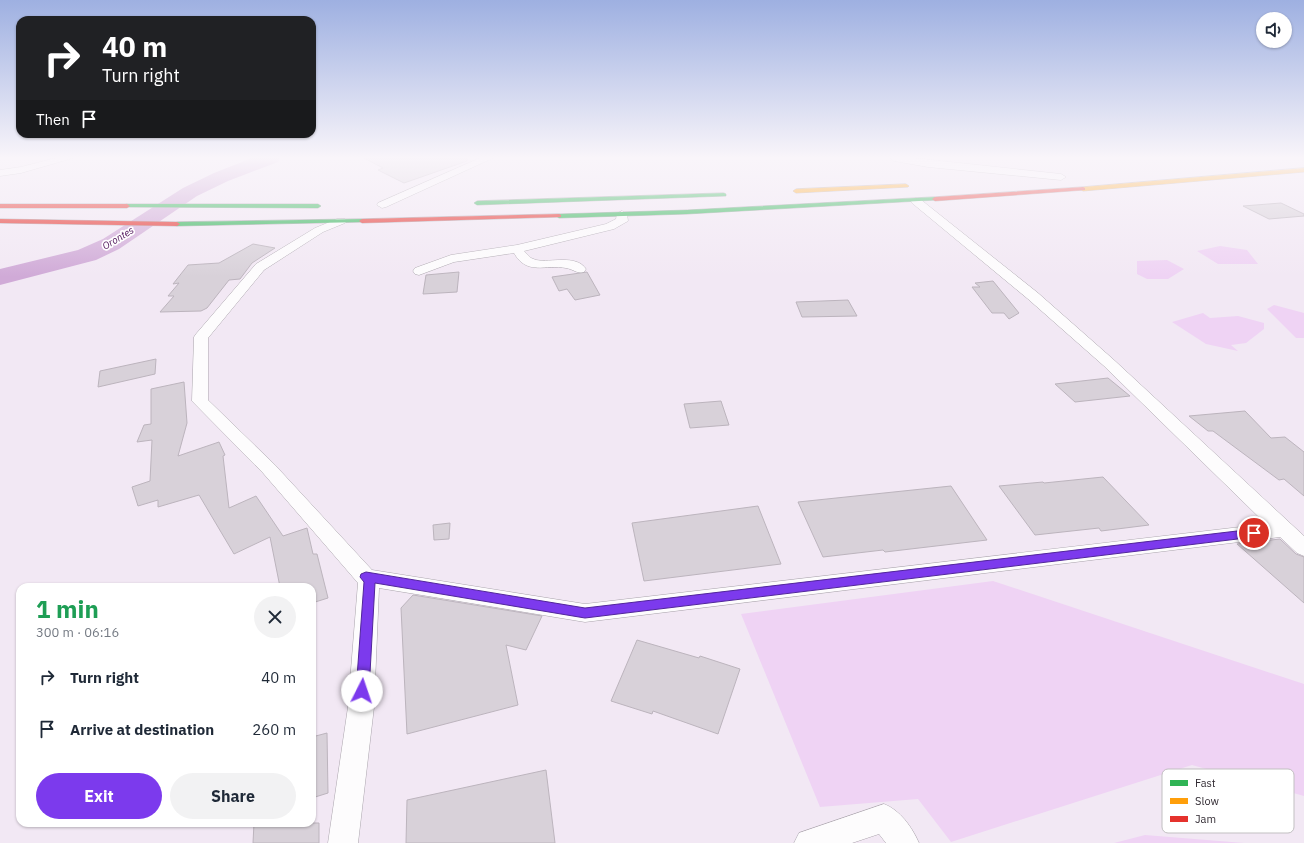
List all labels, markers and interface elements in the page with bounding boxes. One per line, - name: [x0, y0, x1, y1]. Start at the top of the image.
- map controls: [1256, 12, 1292, 48]
- button: sound: [1256, 12, 1292, 48]
- text: 40 m: [102, 28, 167, 65]
- icon: right: [36, 32, 88, 84]
- text: Turn right: [102, 64, 180, 87]
- icon: arrive: [78, 108, 100, 130]
- text: Then: [36, 110, 70, 129]
- water label: Orontes: [100, 223, 136, 252]
- pin: [1237, 516, 1271, 550]
- icon: arrive: [1243, 522, 1265, 544]
- text: 1 min: [36, 593, 99, 625]
- button: close: [254, 596, 296, 638]
- text: 300 m · 06:16: [36, 624, 119, 641]
- icon: right: [36, 666, 58, 688]
- text: Turn right: [70, 668, 139, 687]
- text: 40 m: [261, 668, 296, 687]
- position arrow: [341, 670, 383, 712]
- icon: arrive: [36, 718, 58, 740]
- text: Arrive at destination: [70, 720, 214, 739]
- text: 260 m: [252, 720, 296, 739]
- legend: [1162, 769, 1294, 833]
- button: Exit: [36, 773, 162, 819]
- button: Share: [170, 773, 296, 819]
- text: Fast: [1195, 776, 1216, 790]
- text: Slow: [1195, 794, 1219, 808]
- text: Jam: [1195, 812, 1216, 826]

